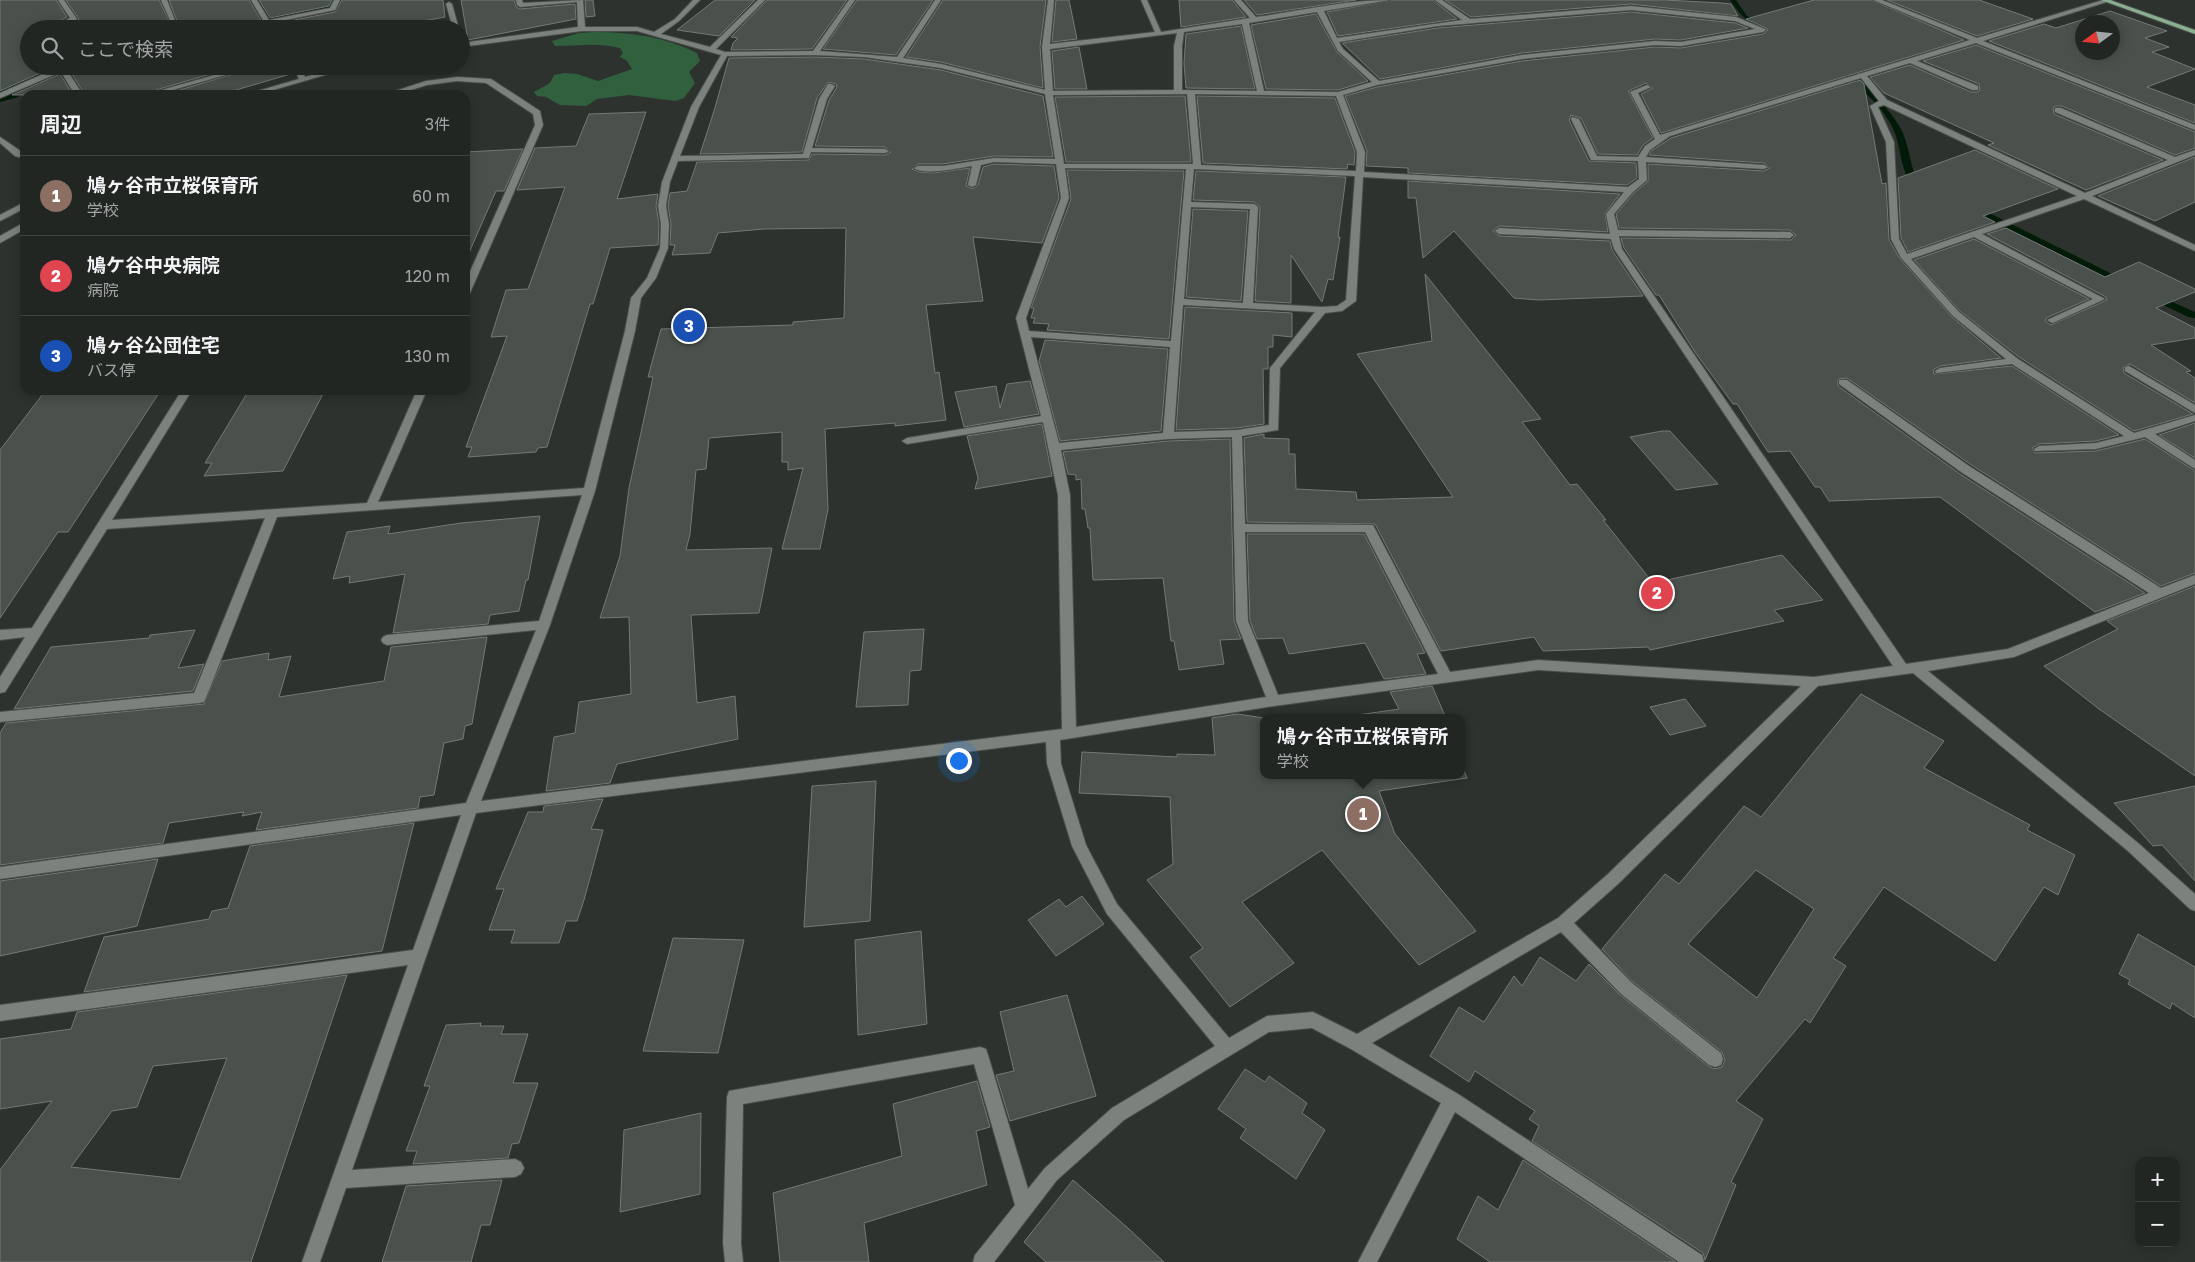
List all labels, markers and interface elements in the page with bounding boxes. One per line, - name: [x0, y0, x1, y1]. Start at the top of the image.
- north arrow: [2075, 15, 2120, 60]
- search box: [20, 20, 470, 75]
- icon: search: [38, 34, 66, 62]
- text: ここで検索: [78, 37, 173, 60]
- text: 周辺: [40, 111, 82, 137]
- text: 3件: [425, 114, 450, 134]
- text: 鳩ヶ谷市立桜保育所: [87, 173, 258, 196]
- text: 1: [52, 186, 60, 206]
- text: 60 m: [412, 186, 450, 206]
- text: 学校: [87, 200, 119, 220]
- text: 鳩ケ谷中央病院: [87, 253, 220, 276]
- text: 2: [51, 266, 61, 286]
- text: 120 m: [405, 266, 450, 286]
- text: 病院: [87, 280, 119, 300]
- pin: 3: [673, 307, 705, 345]
- text: 鳩ヶ谷公団住宅: [87, 333, 220, 356]
- text: 3: [51, 346, 61, 366]
- text: 130 m: [405, 346, 450, 366]
- text: バス停: [87, 360, 135, 380]
- pin: 2: [1641, 574, 1673, 612]
- popup: [1260, 714, 1465, 779]
- text: 鳩ヶ谷市立桜保育所: [1277, 724, 1448, 747]
- your location: [946, 748, 972, 774]
- text: 学校: [1277, 751, 1309, 771]
- pin: 1: [1347, 795, 1379, 833]
- map controls: [2135, 1157, 2180, 1247]
- button: +: [2135, 1157, 2180, 1202]
- button: −: [2135, 1202, 2180, 1247]

